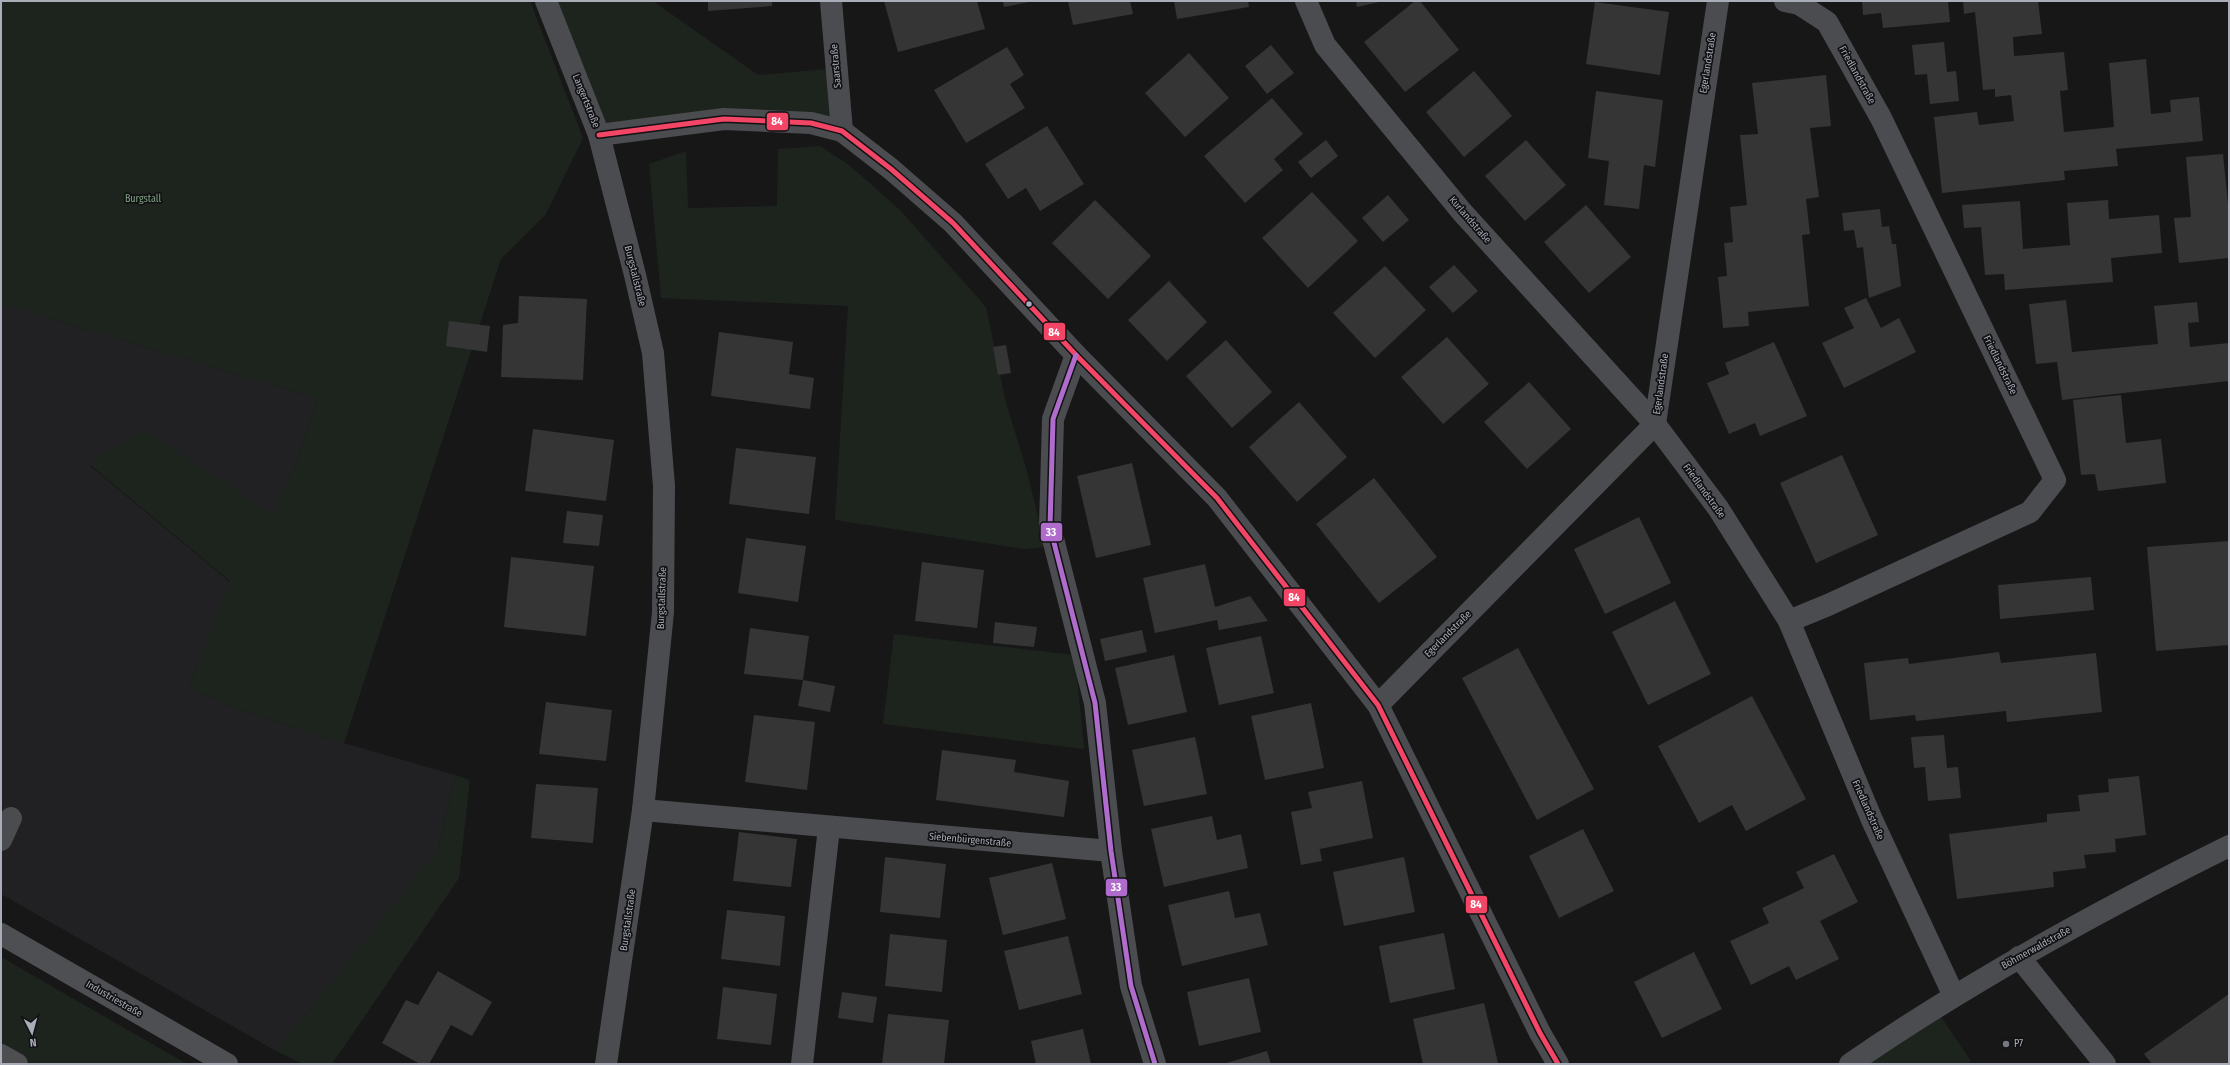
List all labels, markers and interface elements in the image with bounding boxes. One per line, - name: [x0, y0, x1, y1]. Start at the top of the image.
- street label: Egerlandstraße: [1697, 32, 1719, 94]
- street label: Saarstraße: [828, 44, 844, 88]
- street label: Friedlandstraße: [1836, 44, 1878, 106]
- street label: Langertstraße: [570, 72, 602, 130]
- line badge: 84: [766, 112, 789, 131]
- text: 84: [771, 115, 783, 128]
- park label: Burgstall: [125, 193, 161, 205]
- street label: Kurlandstraße: [1446, 194, 1494, 246]
- street label: Burgstallstraße: [622, 244, 648, 308]
- unlabelled marker: [1024, 299, 1034, 309]
- line badge: 84: [1043, 322, 1066, 341]
- text: 84: [1048, 326, 1060, 339]
- street label: Friedlandstraße: [1980, 333, 2020, 397]
- street label: Egerlandstraße: [1651, 353, 1671, 415]
- street label: Friedlandstraße: [1680, 461, 1728, 521]
- line badge: 33: [1040, 522, 1063, 542]
- text: 33: [1045, 526, 1056, 539]
- street label: Burgstallstraße: [655, 567, 669, 629]
- line badge: 84: [1283, 588, 1306, 607]
- text: 84: [1288, 591, 1300, 604]
- street label: Egerlandstraße: [1422, 608, 1474, 660]
- street label: Friedlandstraße: [1849, 778, 1887, 842]
- street label: Siebenbürgenstraße: [928, 830, 1012, 850]
- line badge: 33: [1105, 878, 1128, 897]
- text: 33: [1110, 881, 1121, 894]
- street label: Burgstallstraße: [618, 888, 638, 952]
- line badge: 84: [1465, 895, 1488, 914]
- text: 84: [1470, 898, 1482, 911]
- street label: Böhmerwaldstraße: [1999, 924, 2073, 972]
- street label: Industriestraße: [84, 978, 144, 1020]
- north arrow: [12, 1013, 52, 1053]
- text: N: [29, 1036, 37, 1049]
- place label: P7: [2014, 1038, 2023, 1050]
- marker: P7: [2001, 1039, 2011, 1049]

